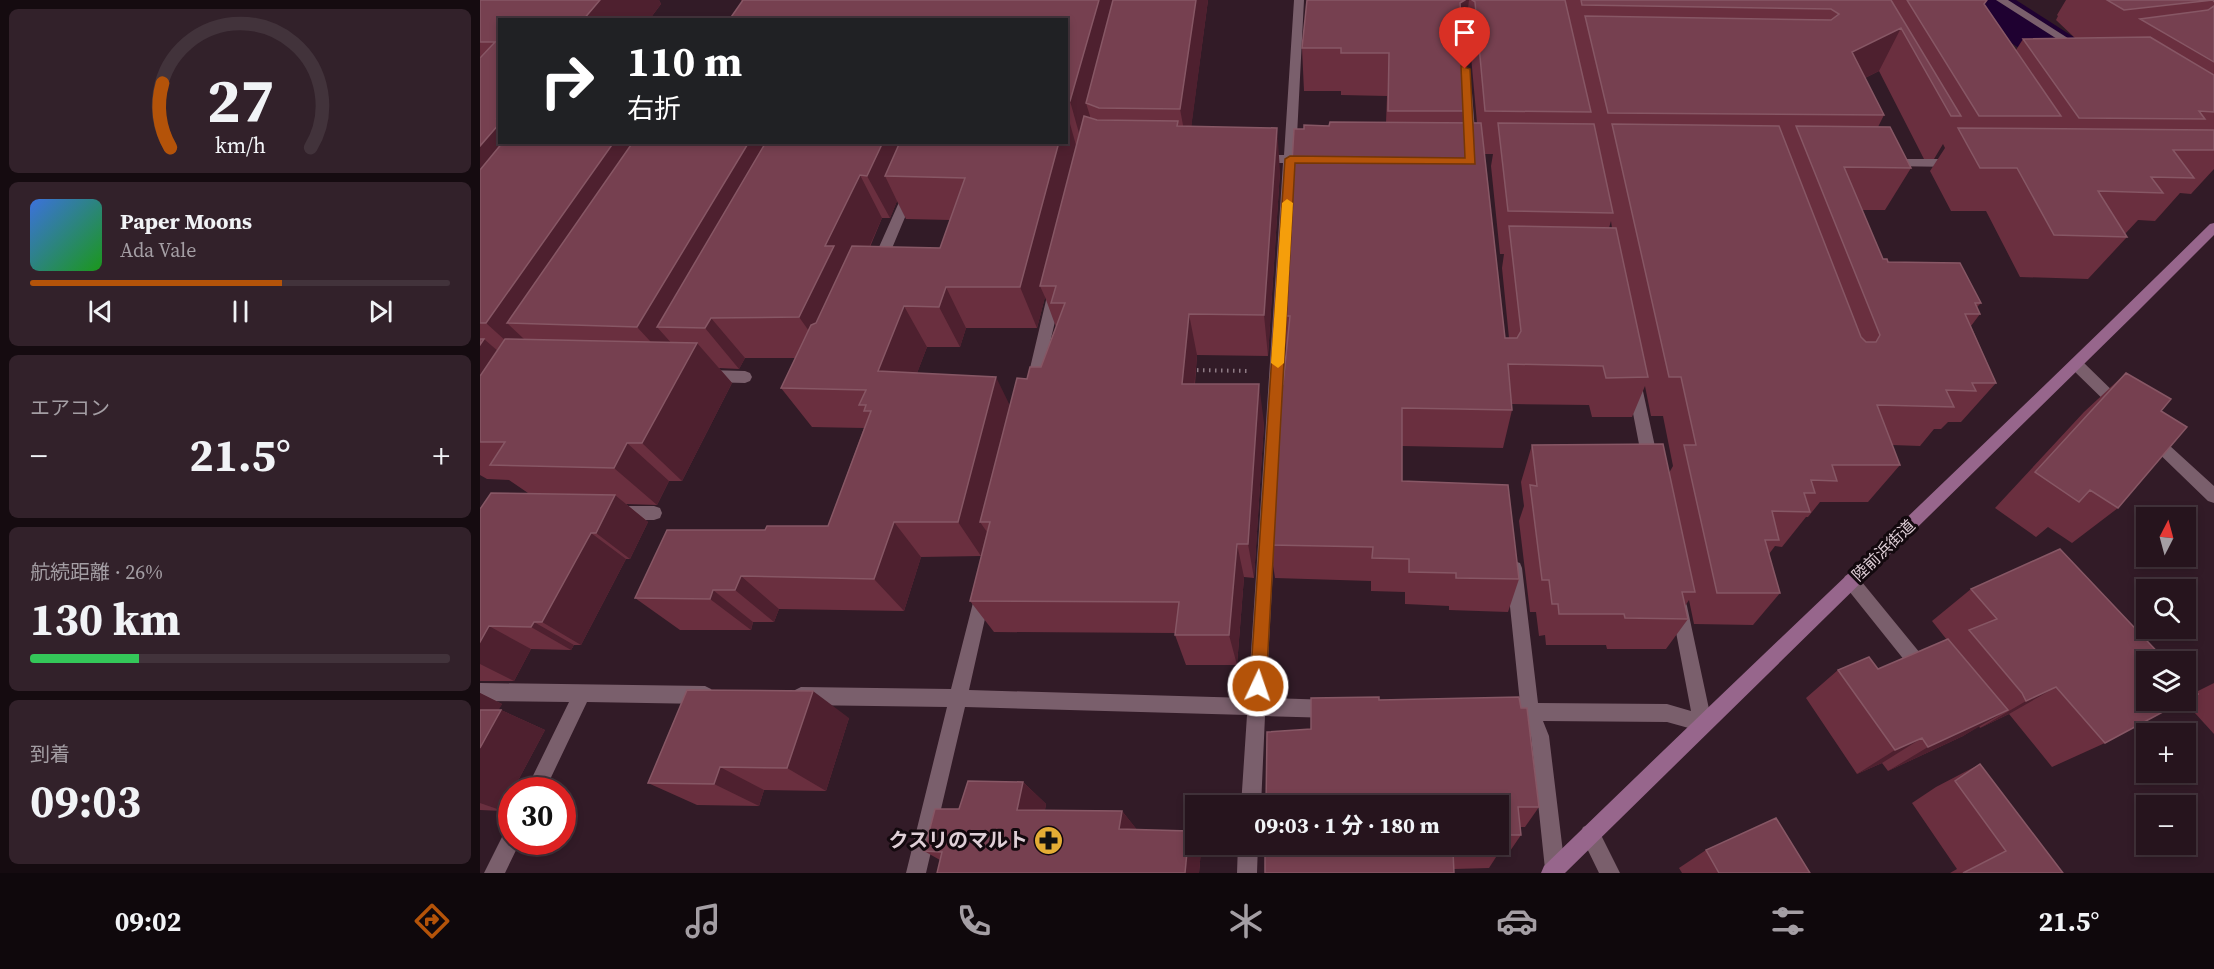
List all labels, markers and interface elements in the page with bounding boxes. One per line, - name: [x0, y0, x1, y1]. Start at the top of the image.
- pin: [1439, 7, 1490, 69]
- icon: arrive: [1448, 16, 1481, 49]
- text: 110 m: [627, 32, 742, 90]
- icon: right: [528, 42, 606, 120]
- text: 27: [206, 57, 274, 143]
- text: 右折: [627, 90, 681, 127]
- text: km/h: [214, 131, 266, 160]
- text: Paper Moons: [120, 206, 252, 236]
- text: Ada Vale: [120, 236, 196, 264]
- icon: previous: [84, 295, 117, 328]
- icon: pause: [224, 295, 257, 328]
- icon: next: [364, 295, 397, 328]
- text: エアコン: [30, 394, 110, 422]
- text: 21.5°: [189, 424, 291, 486]
- text: −: [30, 433, 48, 478]
- text: +: [433, 433, 450, 478]
- north arrow: [2136, 507, 2196, 567]
- map controls: [2136, 507, 2196, 855]
- street label: 陸前浜街道: [1847, 514, 1919, 586]
- text: 航続距離 · 26%: [30, 558, 163, 586]
- button: search: [2136, 579, 2196, 639]
- text: 130 km: [30, 588, 181, 650]
- button: layers: [2136, 651, 2196, 711]
- position arrow: [1226, 654, 1290, 718]
- button: +: [2136, 723, 2196, 783]
- text: 到着: [30, 740, 70, 768]
- text: 09:03: [30, 770, 141, 832]
- speed limit sign: 30: [498, 777, 576, 855]
- button: −: [2136, 795, 2196, 855]
- text: 09:03 · 1 分 · 180 m: [1254, 810, 1440, 840]
- pharmacy icon: クスリのマルト: [1033, 824, 1065, 856]
- place label: クスリのマルト: [889, 826, 1028, 854]
- icon: directions: [411, 900, 453, 942]
- icon: music: [682, 900, 724, 942]
- icon: phone: [953, 900, 995, 942]
- icon: climate: [1225, 900, 1267, 942]
- icon: car: [1496, 900, 1538, 942]
- icon: filters: [1767, 900, 1809, 942]
- text: 09:02: [115, 903, 181, 940]
- text: 21.5°: [2038, 903, 2099, 940]

